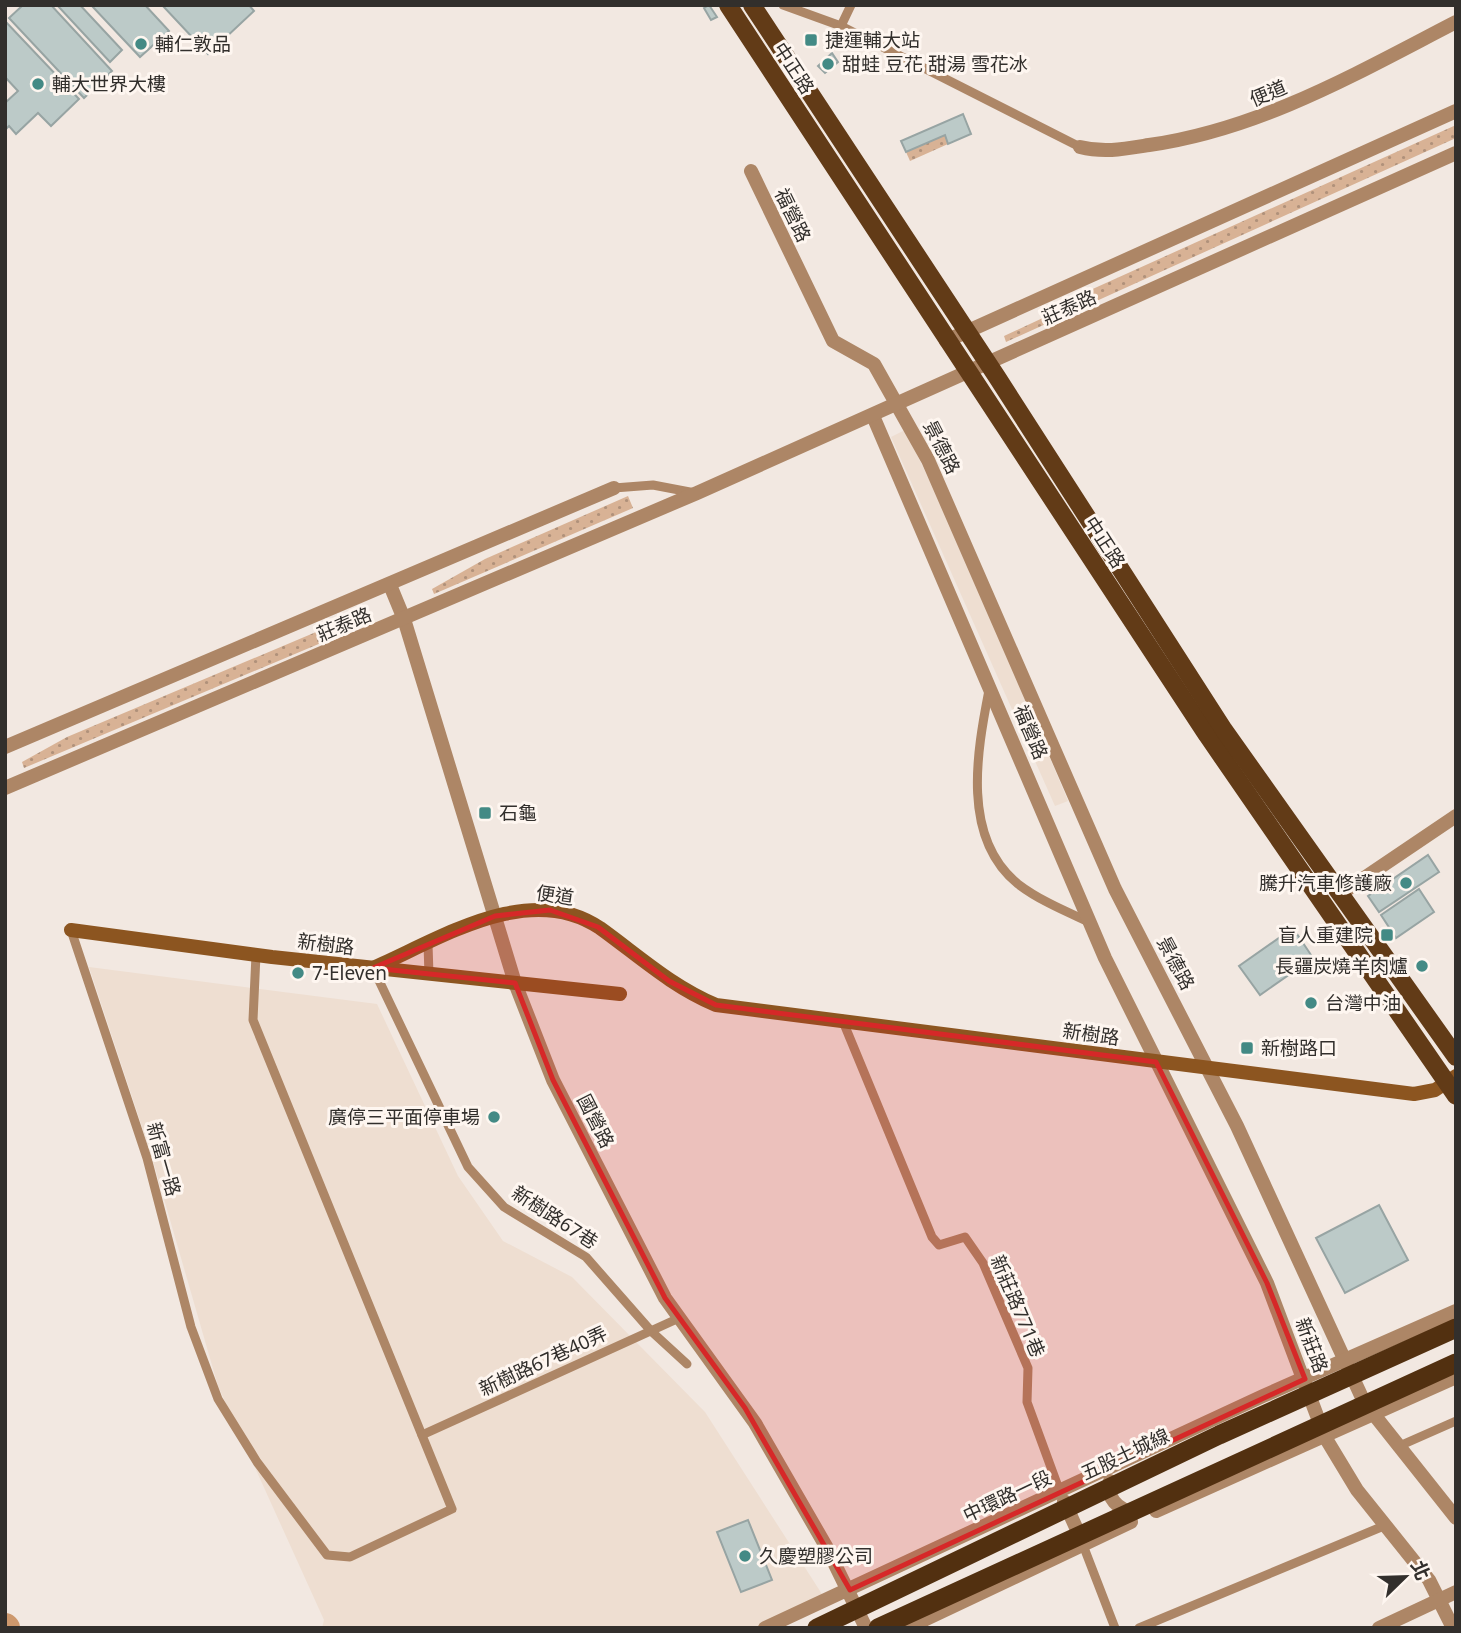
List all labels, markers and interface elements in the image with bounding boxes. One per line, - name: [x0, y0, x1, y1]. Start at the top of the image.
- place label: 捷運輔大站: [825, 27, 920, 53]
- place label: 輔仁敦品: [155, 31, 231, 57]
- marker: 捷運輔大站: [803, 32, 819, 48]
- marker: 輔仁敦品: [133, 36, 149, 52]
- street label: 中正路: [768, 37, 820, 99]
- place label: 甜蛙 豆花 甜湯 雪花冰: [842, 51, 1028, 77]
- marker: 甜蛙 豆花 甜湯 雪花冰: [820, 56, 836, 72]
- place label: 輔大世界大樓: [52, 71, 166, 97]
- street label: 便道: [1245, 74, 1291, 112]
- marker: 輔大世界大樓: [30, 76, 46, 92]
- street label: 福營路: [769, 184, 817, 246]
- street label: 莊泰路: [1038, 284, 1100, 330]
- street label: 景德路: [917, 416, 967, 478]
- street label: 中正路: [1079, 511, 1131, 573]
- street label: 莊泰路: [313, 601, 375, 647]
- street label: 福營路: [1008, 701, 1054, 763]
- place label: 石龜: [499, 800, 537, 826]
- marker: 石龜: [477, 805, 493, 821]
- place label: 騰升汽車修護廠: [1259, 870, 1392, 896]
- marker: 騰升汽車修護廠: [1398, 875, 1414, 891]
- street label: 便道: [534, 879, 576, 911]
- place label: 盲人重建院: [1278, 922, 1373, 948]
- marker: 盲人重建院: [1379, 927, 1395, 943]
- street label: 新樹路: [296, 928, 356, 960]
- street label: 景德路: [1151, 932, 1201, 994]
- place label: 長疆炭燒羊肉爐: [1275, 953, 1408, 979]
- marker: 長疆炭燒羊肉爐: [1414, 958, 1430, 974]
- place label: 7-Eleven: [312, 960, 387, 986]
- marker: 7-Eleven: [290, 965, 306, 981]
- place label: 台灣中油: [1325, 990, 1401, 1016]
- marker: 台灣中油: [1303, 995, 1319, 1011]
- street label: 新樹路: [1061, 1017, 1121, 1051]
- place label: 新樹路口: [1261, 1035, 1337, 1061]
- marker: 新樹路口: [1239, 1040, 1255, 1056]
- street label: 國營路: [571, 1090, 621, 1152]
- place label: 廣停三平面停車場: [328, 1104, 480, 1130]
- marker: 廣停三平面停車場: [486, 1109, 502, 1125]
- street label: 新富一路: [141, 1119, 187, 1199]
- street label: 新樹路67巷: [507, 1179, 603, 1255]
- street label: 新莊路771巷: [985, 1251, 1051, 1361]
- street label: 新莊路: [1290, 1314, 1334, 1376]
- street label: 新樹路67巷40弄: [475, 1320, 611, 1402]
- street label: 五股土城線: [1076, 1422, 1174, 1486]
- street label: 中環路一段: [958, 1464, 1056, 1528]
- north arrow: [1370, 1542, 1440, 1612]
- place label: 久慶塑膠公司: [759, 1543, 873, 1569]
- marker: 久慶塑膠公司: [737, 1548, 753, 1564]
- text: 北: [1405, 1557, 1436, 1584]

